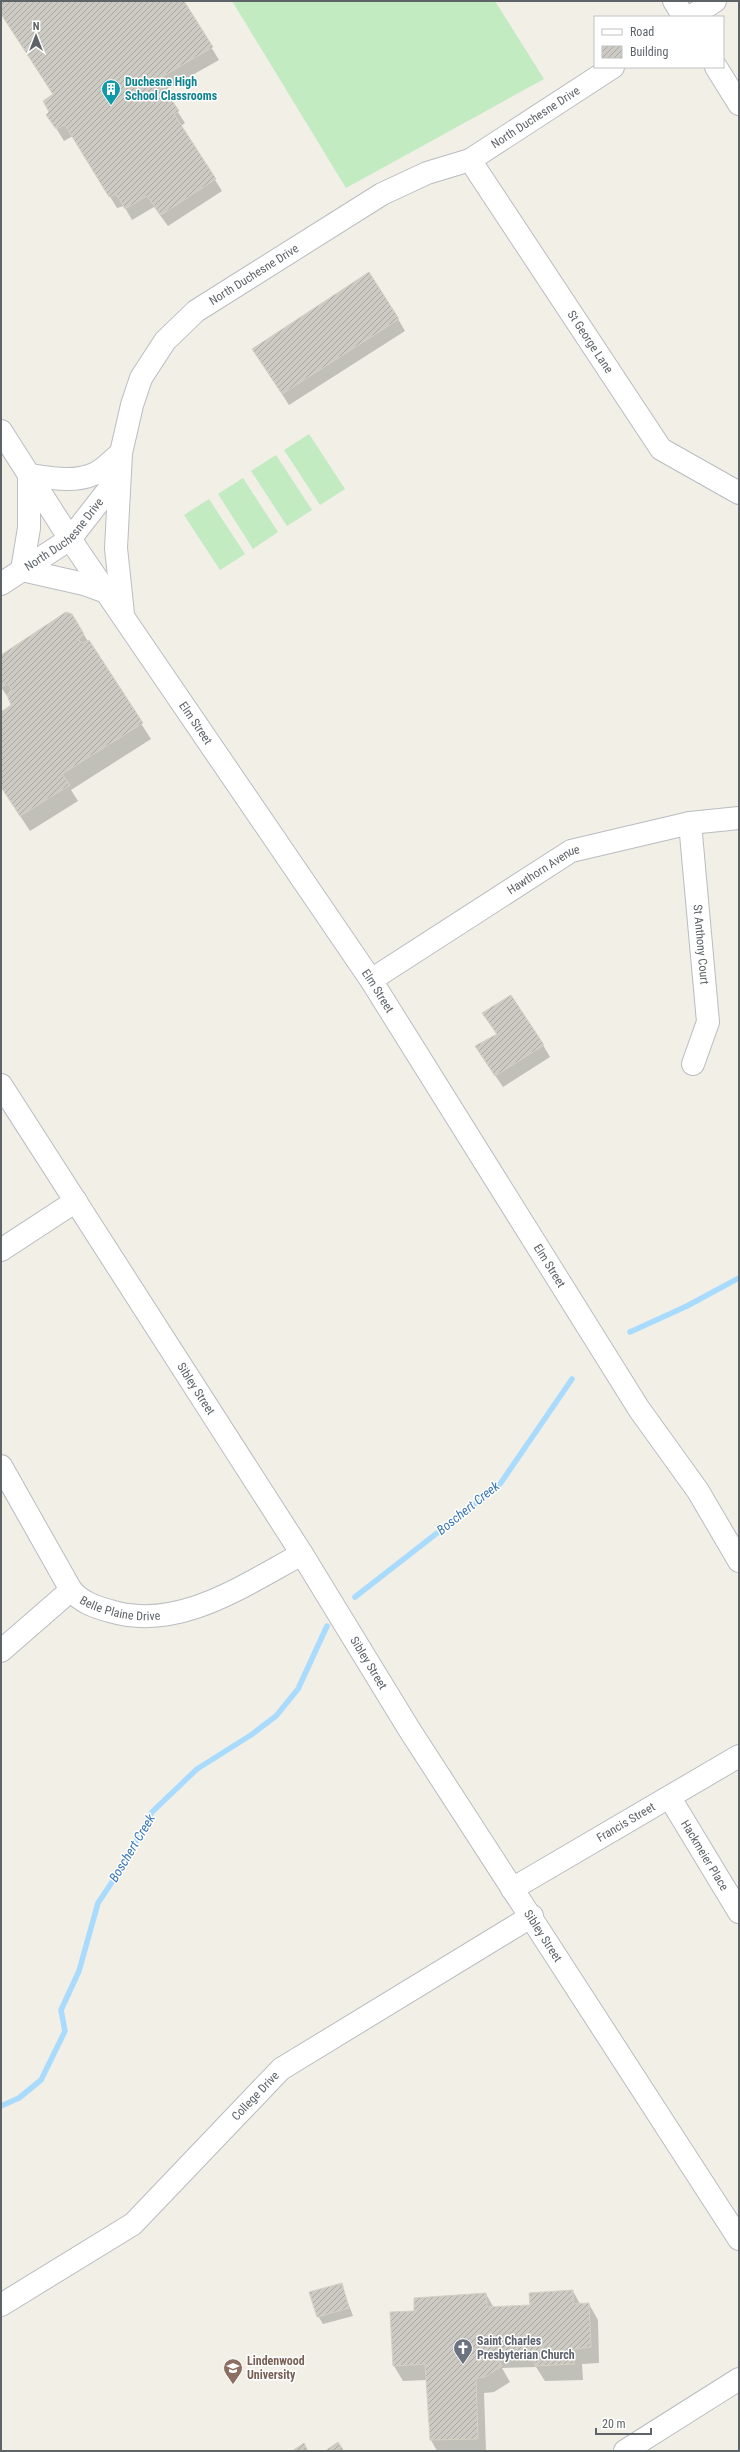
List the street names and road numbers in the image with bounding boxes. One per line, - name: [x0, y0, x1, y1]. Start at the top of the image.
- street label: North Duchesne Drive: [488, 83, 583, 151]
- street label: North Duchesne Drive: [207, 241, 301, 308]
- street label: St George Lane: [564, 308, 616, 376]
- street label: North Duchesne Drive: [22, 495, 107, 574]
- street label: Elm Street: [176, 699, 215, 747]
- street label: Hawthorn Avenue: [505, 842, 581, 897]
- street label: St Anthony Court: [690, 904, 712, 986]
- street label: Elm Street: [359, 967, 397, 1016]
- street label: Elm Street: [531, 1241, 569, 1290]
- street label: Sibley Street: [174, 1360, 218, 1418]
- street label: Belle Plaine Drive: [77, 1593, 161, 1623]
- street label: Sibley Street: [347, 1634, 390, 1692]
- street label: Francis Street: [594, 1799, 658, 1845]
- street label: Hackmeier Place: [678, 1817, 732, 1893]
- street label: Sibley Street: [521, 1907, 565, 1965]
- street label: College Drive: [229, 2068, 282, 2123]

